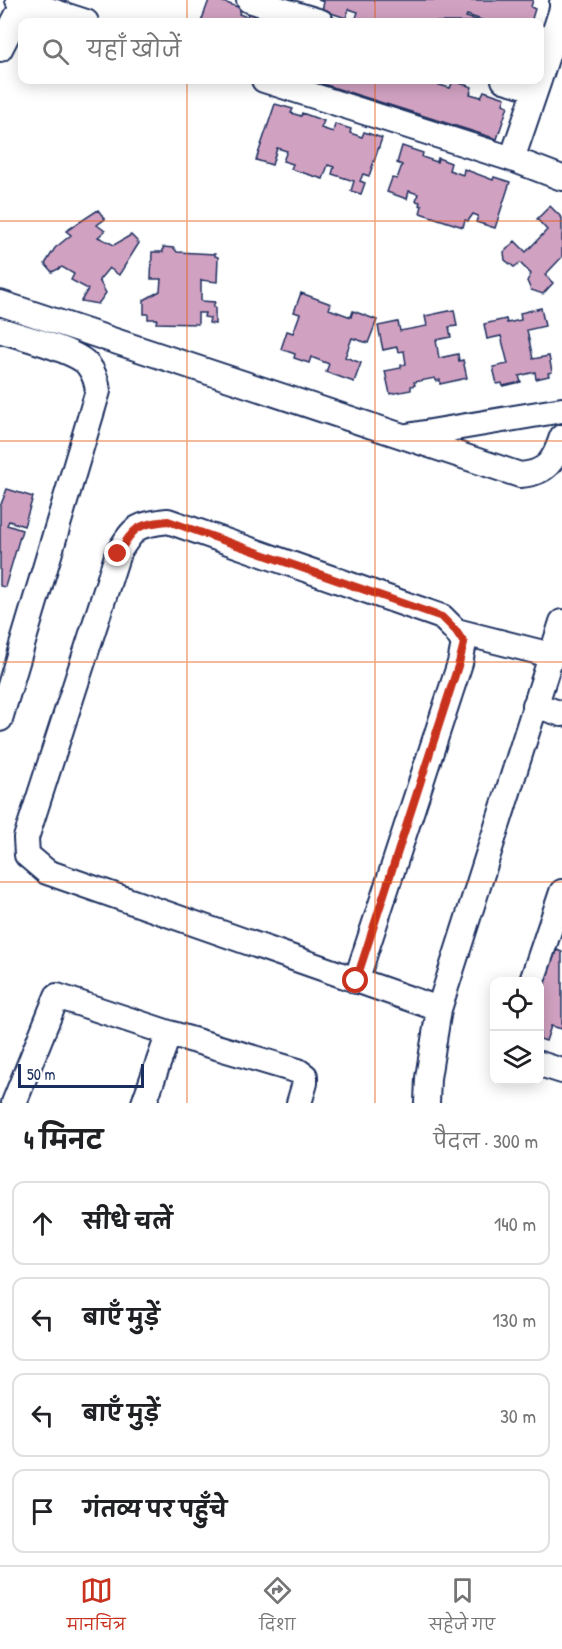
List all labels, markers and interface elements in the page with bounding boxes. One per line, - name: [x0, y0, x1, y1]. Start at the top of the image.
- search box: [18, 18, 544, 84]
- text: यहाँ खोजें: [87, 34, 181, 64]
- icon: search: [39, 35, 72, 68]
- route end: [104, 540, 130, 566]
- route start: [342, 967, 368, 993]
- map controls: [490, 977, 544, 1085]
- button: locate: [490, 977, 544, 1031]
- button: layers: [490, 1031, 544, 1085]
- scale bar: [18, 1061, 144, 1088]
- text: 50 m: [27, 1063, 56, 1085]
- text: 4 मिनट: [24, 1122, 103, 1157]
- text: पैदल · 300 m: [433, 1127, 538, 1154]
- text: सीधे चलें: [83, 1206, 173, 1236]
- icon: ahead: [26, 1207, 59, 1240]
- text: 140 m: [494, 1210, 536, 1237]
- text: बाएँ मुड़ें: [83, 1302, 160, 1332]
- icon: left: [26, 1303, 59, 1336]
- text: 130 m: [493, 1306, 536, 1333]
- text: बाएँ मुड़ें: [83, 1398, 160, 1428]
- icon: left: [26, 1399, 59, 1432]
- text: 30 m: [500, 1402, 536, 1429]
- text: गंतव्य पर पहुँचे: [83, 1494, 227, 1524]
- icon: arrive: [26, 1495, 59, 1528]
- tab: मानचित्र: [67, 1574, 126, 1642]
- tab: दिशा: [259, 1574, 295, 1642]
- tab: सहेजे गए: [429, 1574, 495, 1642]

